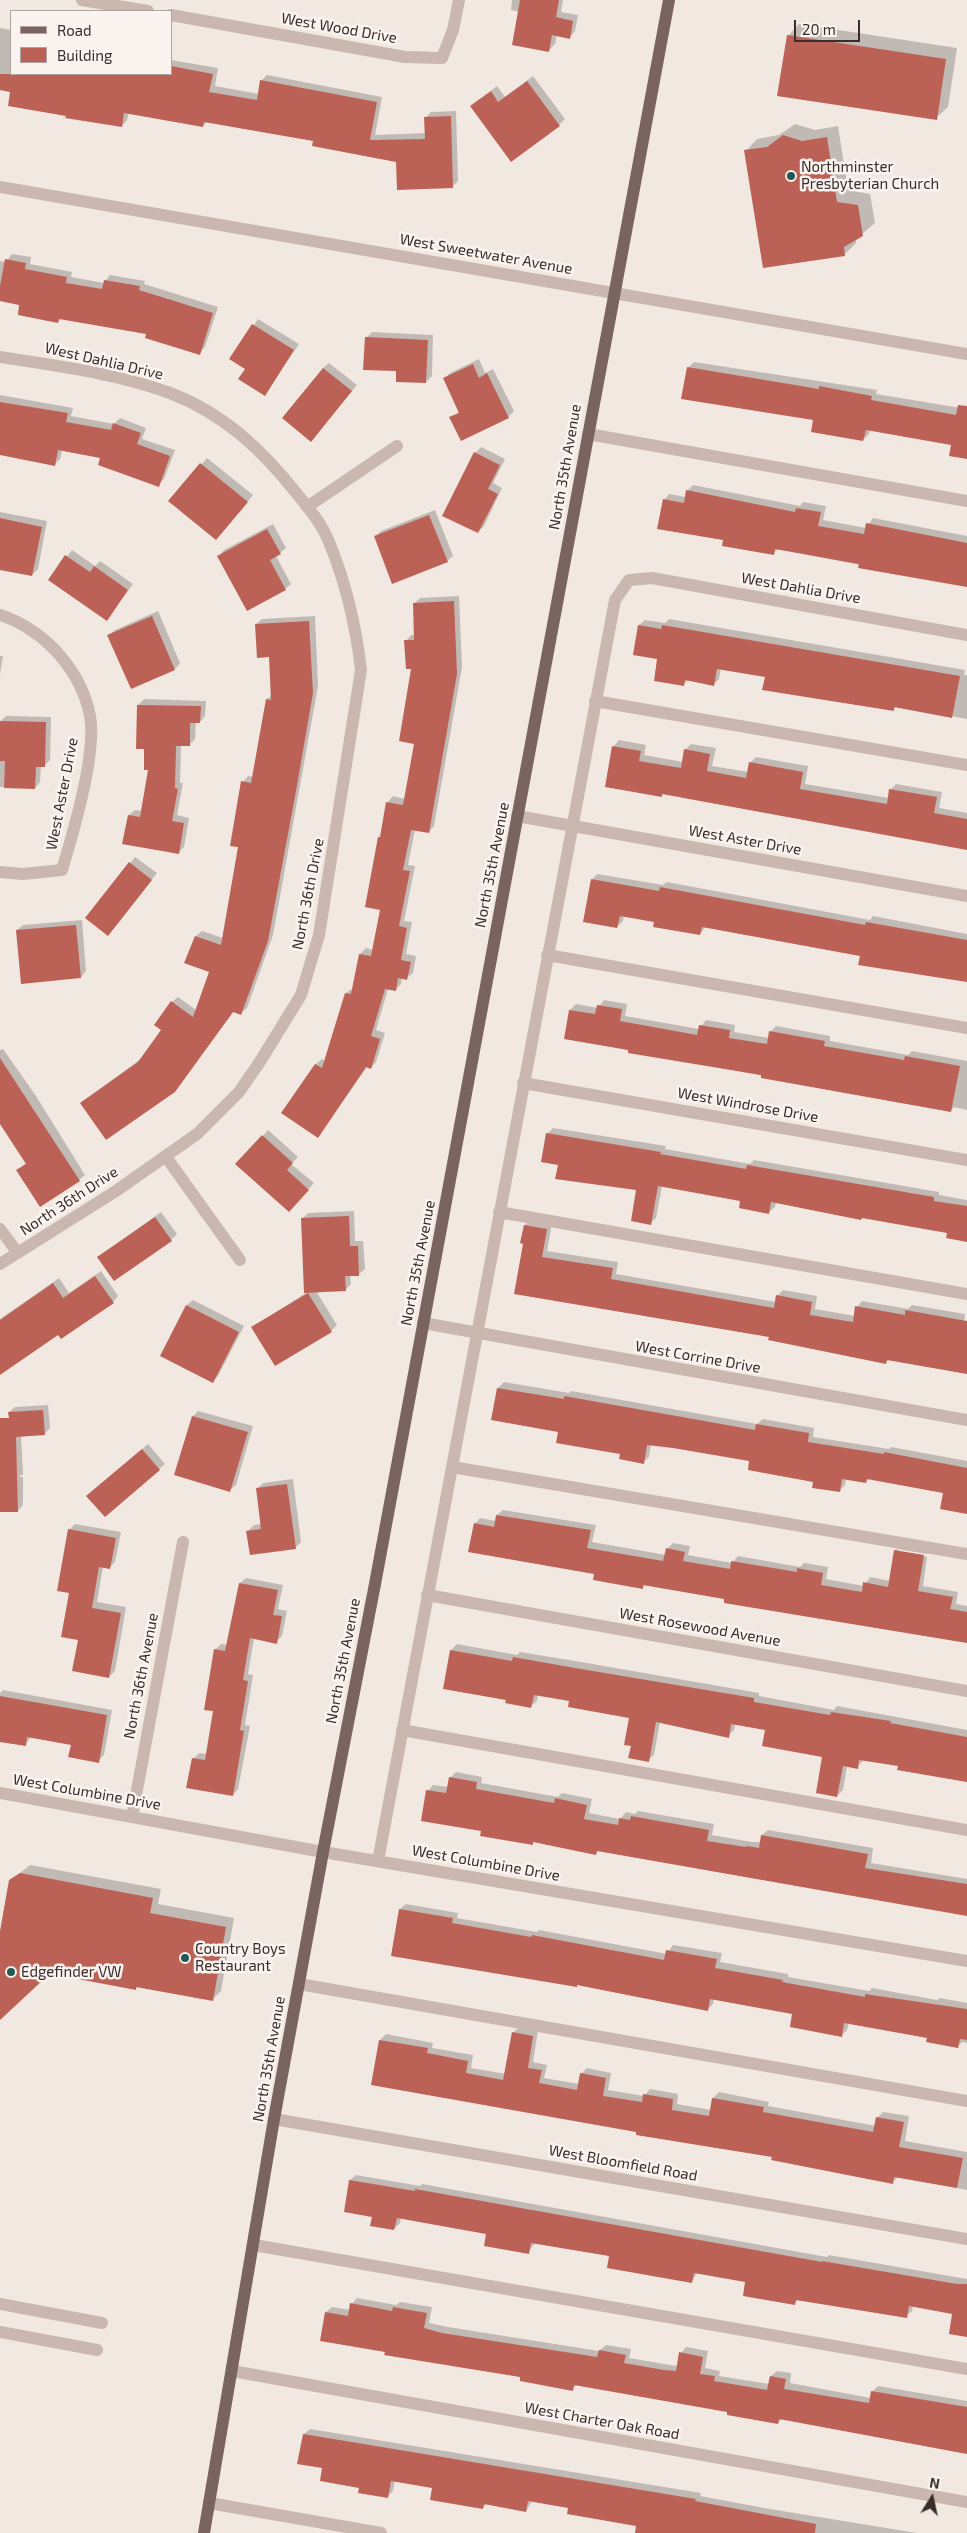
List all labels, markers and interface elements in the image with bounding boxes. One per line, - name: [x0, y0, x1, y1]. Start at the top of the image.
- street label: West Wood Drive: [280, 9, 398, 47]
- legend: [10, 10, 172, 75]
- scale bar: [797, 10, 863, 42]
- text: 20 m: [802, 20, 836, 38]
- text: Road: [57, 21, 92, 39]
- text: Building: [57, 46, 112, 64]
- place label: Northminster Presbyterian Church: [801, 158, 939, 193]
- marker: Northminster Presbyterian Church: [785, 170, 797, 182]
- street label: West Sweetwater Avenue: [398, 230, 574, 278]
- street label: West Dahlia Drive: [43, 339, 165, 383]
- street label: North 35th Avenue: [545, 403, 585, 531]
- street label: West Dahlia Drive: [740, 569, 862, 607]
- street label: West Aster Drive: [42, 736, 82, 852]
- street label: North 35th Avenue: [471, 801, 513, 929]
- street label: West Aster Drive: [687, 821, 803, 859]
- street label: North 36th Drive: [288, 837, 328, 951]
- street label: West Windrose Drive: [676, 1084, 820, 1126]
- street label: North 36th Drive: [17, 1163, 121, 1239]
- street label: North 35th Avenue: [397, 1199, 439, 1327]
- street label: West Corrine Drive: [634, 1337, 762, 1377]
- street label: North 35th Avenue: [322, 1597, 364, 1725]
- street label: West Rosewood Avenue: [618, 1604, 782, 1650]
- street label: North 36th Avenue: [120, 1612, 162, 1740]
- street label: West Columbine Drive: [12, 1770, 162, 1814]
- street label: West Columbine Drive: [411, 1841, 561, 1885]
- place label: Country Boys Restaurant: [195, 1940, 286, 1975]
- marker: Country Boys Restaurant: [179, 1952, 191, 1964]
- place label: Edgefinder VW: [21, 1963, 122, 1981]
- marker: Edgefinder VW: [5, 1966, 17, 1978]
- street label: North 35th Avenue: [249, 1995, 289, 2123]
- street label: West Bloomfield Road: [547, 2141, 699, 2185]
- street label: West Charter Oak Road: [523, 2398, 681, 2444]
- north arrow: [907, 2473, 957, 2523]
- text: N: [928, 2473, 941, 2492]

